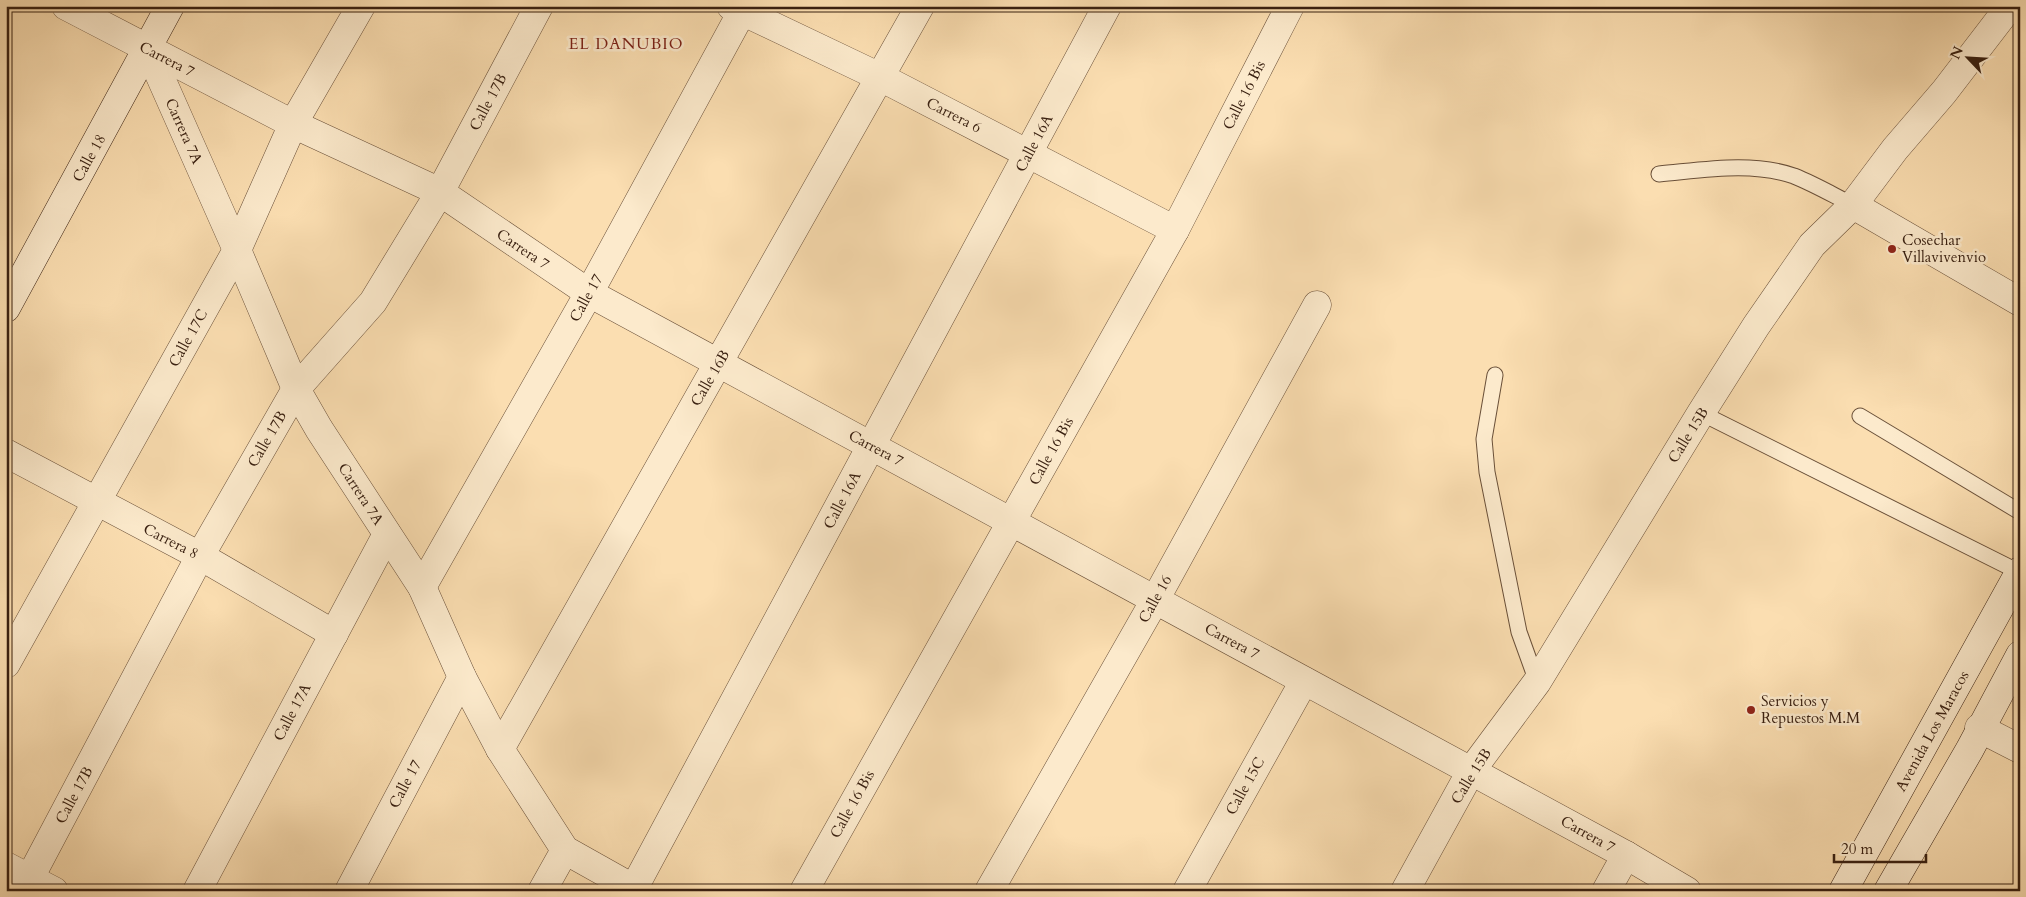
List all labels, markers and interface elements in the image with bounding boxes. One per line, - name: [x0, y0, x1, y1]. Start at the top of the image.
- north arrow: [1944, 32, 1994, 82]
- district label: EL DANUBIO: [568, 33, 684, 55]
- street label: Carrera 7: [136, 37, 198, 82]
- text: N: [1945, 43, 1968, 62]
- street label: Calle 16 Bis: [1218, 57, 1270, 133]
- street label: Calle 17B: [465, 70, 511, 134]
- street label: Carrera 6: [923, 93, 985, 138]
- street label: Carrera 7A: [161, 95, 208, 167]
- street label: Calle 16A: [1011, 110, 1058, 175]
- street label: Calle 18: [68, 131, 110, 185]
- street label: Carrera 7: [493, 224, 553, 274]
- place label: Cosechar Villavivenvio: [1902, 230, 1986, 267]
- marker: Cosechar Villavivenvio: [1886, 243, 1898, 255]
- street label: Calle 17: [565, 270, 607, 325]
- street label: Calle 17C: [164, 305, 212, 371]
- street label: Calle 16B: [686, 346, 734, 410]
- street label: Calle 15B: [1663, 403, 1713, 467]
- street label: Calle 17B: [243, 407, 291, 471]
- street label: Calle 16 Bis: [1024, 413, 1078, 489]
- street label: Carrera 7: [845, 425, 907, 471]
- street label: Carrera 7A: [334, 459, 389, 529]
- street label: Calle 16A: [819, 467, 866, 532]
- street label: Carrera 8: [140, 519, 202, 563]
- street label: Calle 16: [1134, 571, 1176, 626]
- street label: Carrera 7: [1201, 618, 1263, 664]
- street label: Avenida Los Maracos: [1891, 667, 1973, 795]
- street label: Calle 17A: [269, 679, 316, 744]
- place label: Servicios y Repuestos M.M: [1761, 691, 1860, 728]
- marker: Servicios y Repuestos M.M: [1745, 704, 1757, 716]
- street label: Calle 15B: [1446, 744, 1496, 808]
- street label: Calle 15C: [1221, 753, 1269, 819]
- street label: Calle 17: [384, 756, 426, 812]
- street label: Calle 17B: [51, 763, 97, 827]
- street label: Calle 16 Bis: [825, 766, 879, 842]
- street label: Carrera 7: [1557, 811, 1619, 857]
- scale bar: [1834, 832, 1926, 864]
- text: 20 m: [1841, 839, 1873, 859]

